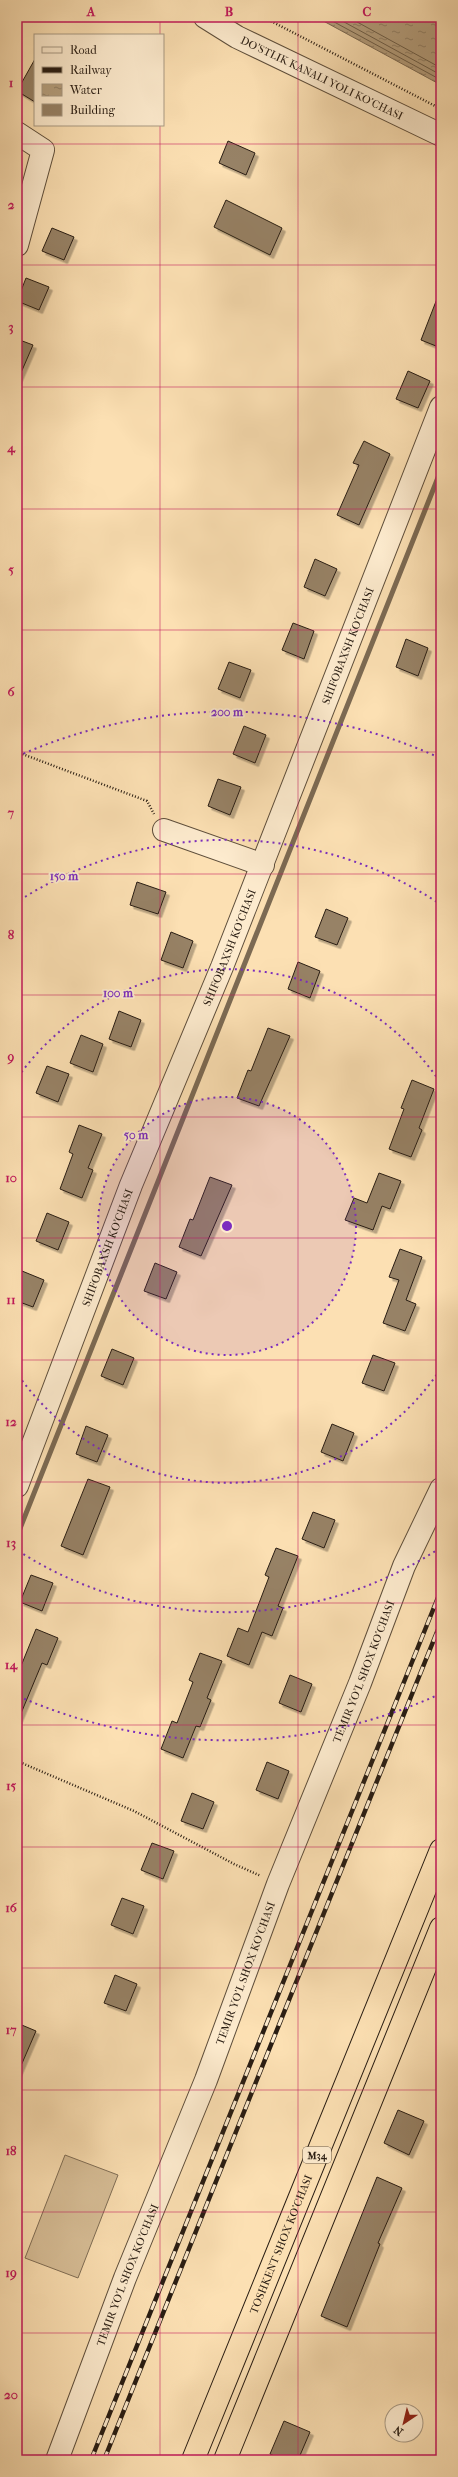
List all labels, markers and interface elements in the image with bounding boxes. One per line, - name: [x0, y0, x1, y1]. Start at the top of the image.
- text: A: [86, 4, 96, 19]
- text: B: [225, 4, 234, 19]
- text: C: [363, 4, 372, 19]
- legend: [34, 34, 164, 126]
- street label: DO'STLIK KANALI YOLI KO'CHASI: [238, 34, 406, 123]
- text: Road: [70, 43, 97, 57]
- text: Railway: [70, 63, 112, 77]
- text: 1: [9, 75, 14, 90]
- text: Water: [69, 83, 103, 97]
- text: Building: [70, 103, 115, 117]
- text: 2: [8, 197, 15, 212]
- text: 3: [8, 319, 14, 335]
- text: 4: [6, 440, 16, 456]
- text: 5: [8, 562, 14, 577]
- street label: SHIFOBAXSH KO'CHASI: [319, 585, 377, 706]
- text: 6: [7, 684, 15, 699]
- text: 200 m: [211, 705, 244, 719]
- text: 7: [7, 805, 15, 820]
- text: 150 m: [50, 869, 79, 883]
- street label: SHIFOBAXSH KO'CHASI: [201, 887, 259, 1008]
- text: 8: [8, 927, 15, 942]
- text: 100 m: [103, 986, 134, 1000]
- text: 9: [7, 1049, 15, 1065]
- text: 50 m: [124, 1128, 149, 1142]
- text: 10: [5, 1170, 17, 1185]
- street label: SHIFOBAXSH KO'CHASI: [80, 1186, 136, 1308]
- centre of rings: [220, 1219, 234, 1233]
- text: 11: [6, 1292, 16, 1307]
- text: 12: [5, 1414, 17, 1429]
- text: 13: [6, 1535, 16, 1551]
- street label: TEMIR YO'L SHOX KO'CHASI: [330, 1598, 398, 1745]
- text: 14: [5, 1657, 18, 1673]
- text: 15: [6, 1778, 16, 1793]
- street label: TEMIR YO'L SHOX KO'CHASI: [213, 1899, 278, 2047]
- text: 16: [5, 1900, 18, 1915]
- text: 17: [6, 2022, 17, 2037]
- text: 18: [5, 2143, 17, 2158]
- road number: M34: [303, 2147, 331, 2163]
- street label: TOSHKENT SHOX KO'CHASI: [247, 2172, 316, 2316]
- street label: TEMIR YO'L SHOX KO'CHASI: [94, 2201, 162, 2348]
- text: 19: [5, 2265, 17, 2281]
- text: 20: [4, 2387, 18, 2402]
- north arrow: [384, 2403, 424, 2443]
- text: N: [391, 2423, 406, 2439]

